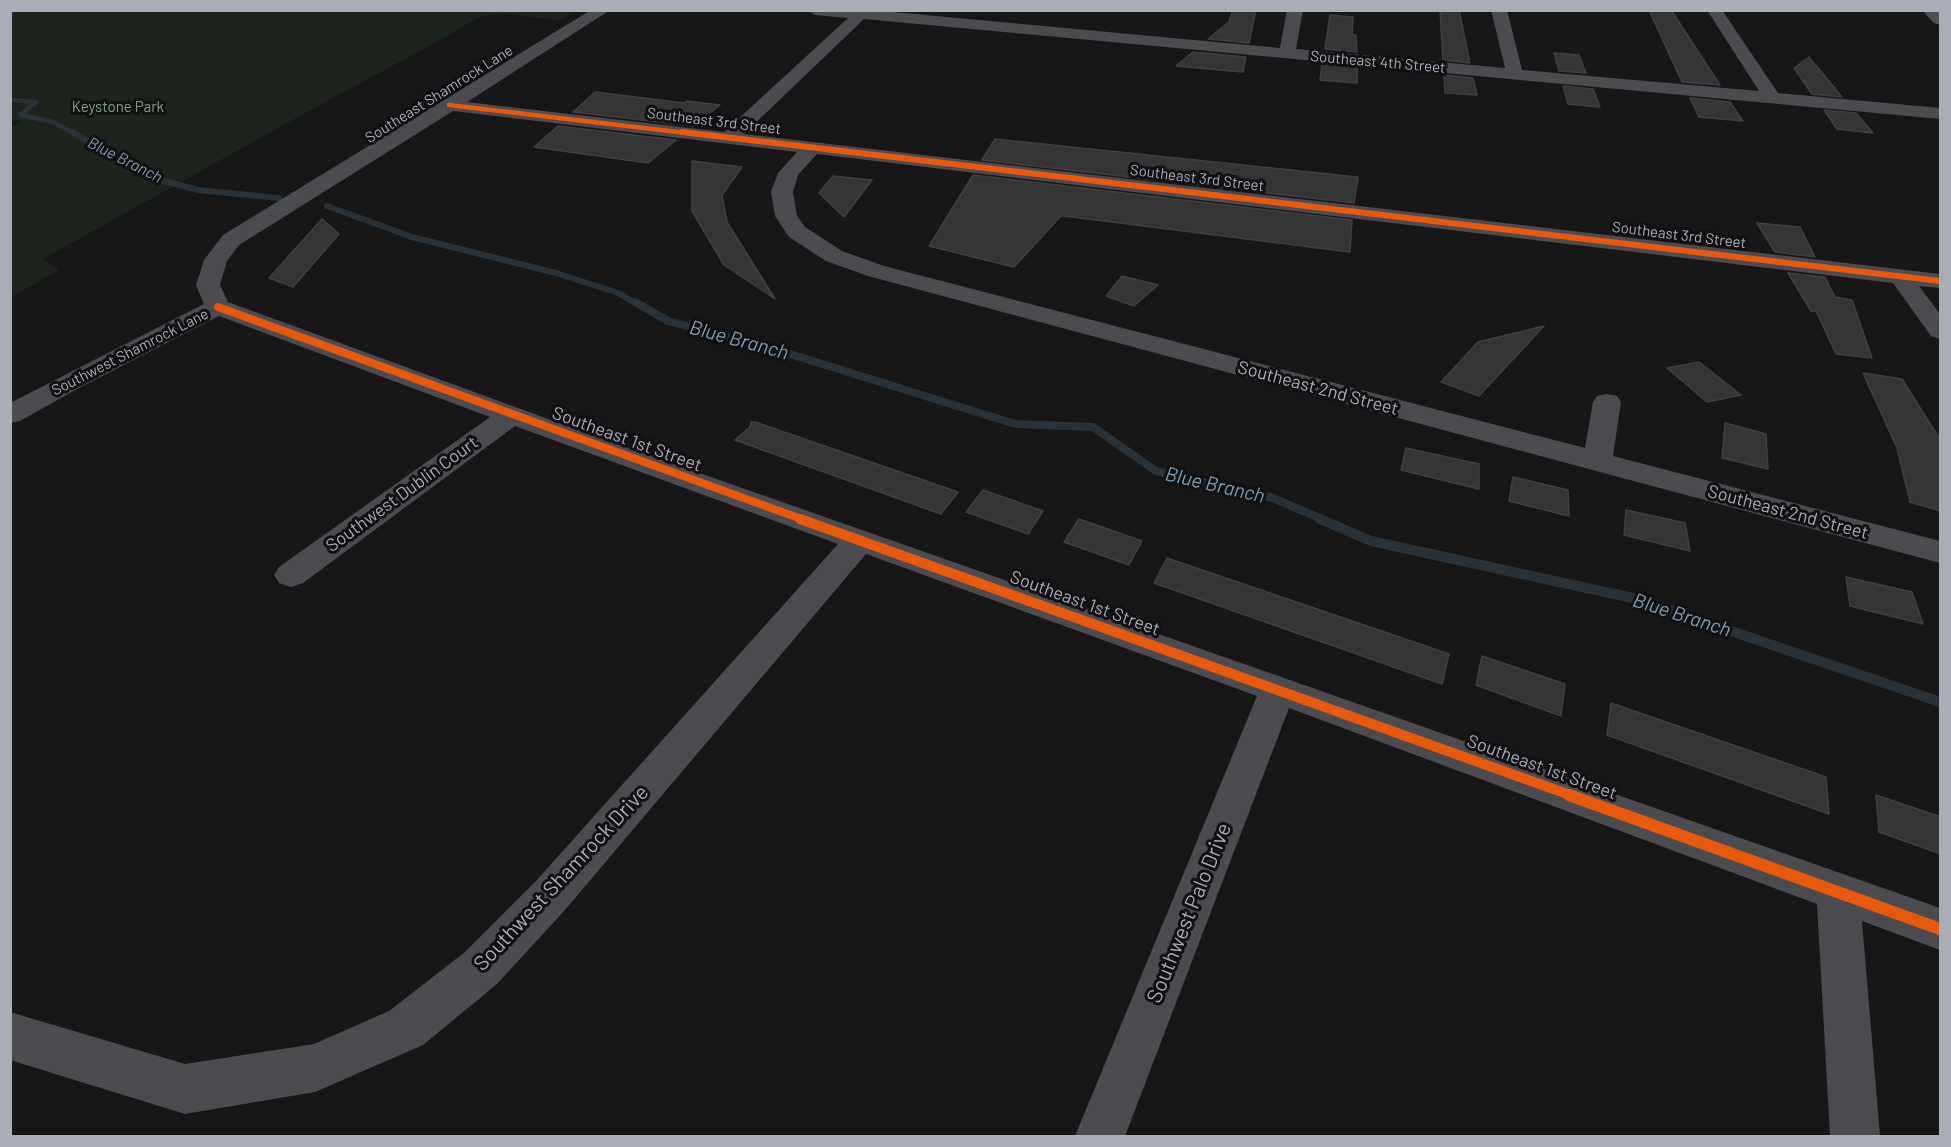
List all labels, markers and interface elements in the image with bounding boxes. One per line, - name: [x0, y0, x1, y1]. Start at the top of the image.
- street label: Southeast Shamrock Lane: [362, 41, 516, 147]
- street label: Southeast 4th Street: [1310, 47, 1446, 77]
- park label: Keystone Park: [72, 98, 164, 116]
- street label: Southeast 3rd Street: [646, 104, 782, 138]
- water label: Blue Branch: [84, 133, 166, 187]
- street label: Southeast 3rd Street: [1129, 161, 1265, 195]
- street label: Southeast 3rd Street: [1611, 218, 1747, 252]
- street label: Southwest Shamrock Lane: [49, 305, 211, 399]
- water label: Blue Branch: [687, 315, 791, 365]
- street label: Southeast 2nd Street: [1235, 356, 1401, 420]
- street label: Southeast 1st Street: [549, 402, 705, 476]
- street label: Southwest Dublin Court: [322, 431, 482, 557]
- water label: Blue Branch: [1163, 462, 1267, 508]
- street label: Southeast 2nd Street: [1705, 480, 1871, 544]
- street label: Southeast 1st Street: [1007, 566, 1163, 640]
- water label: Blue Branch: [1630, 588, 1734, 642]
- street label: Southeast 1st Street: [1464, 730, 1620, 804]
- street label: Southwest Shamrock Drive: [468, 780, 654, 976]
- street label: Southwest Palo Drive: [1141, 819, 1237, 1007]

